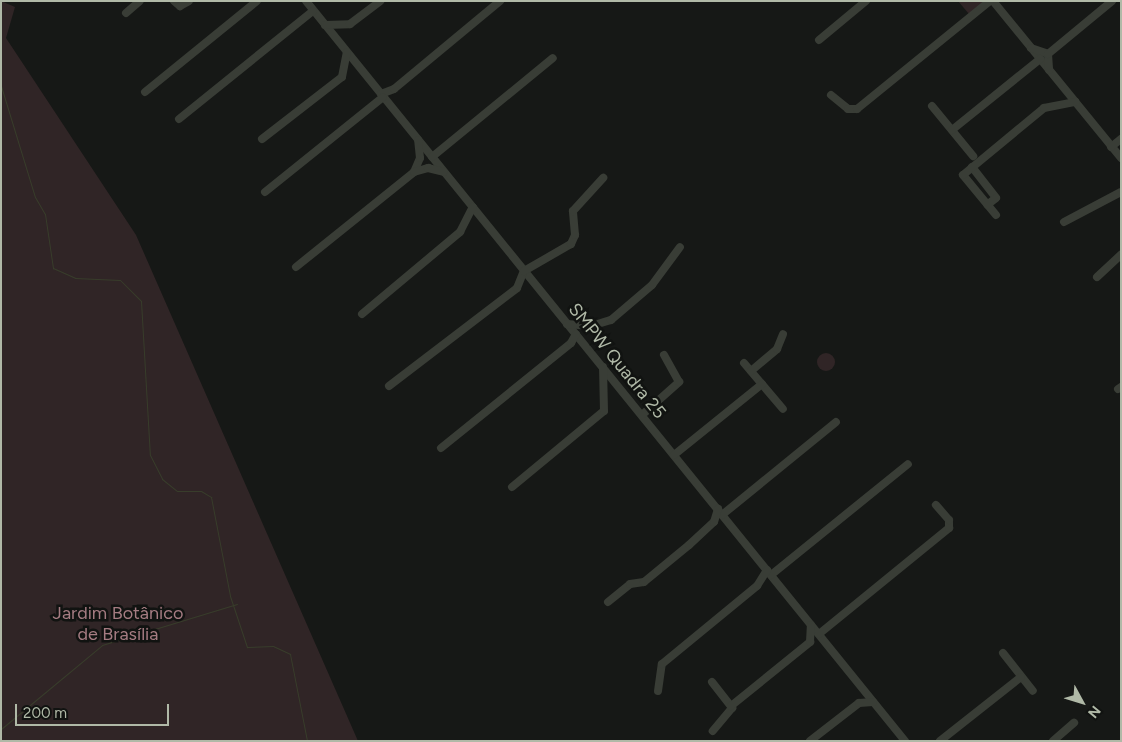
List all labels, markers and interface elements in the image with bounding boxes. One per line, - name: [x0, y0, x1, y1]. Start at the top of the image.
- street label: SMPW Quadra 25: [564, 299, 670, 423]
- park label: Jardim Botânico de Brasília: [53, 603, 183, 646]
- north arrow: [1057, 677, 1107, 727]
- scale bar: [18, 694, 171, 726]
- text: N: [1084, 702, 1104, 721]
- text: 200 m: [23, 704, 67, 722]

